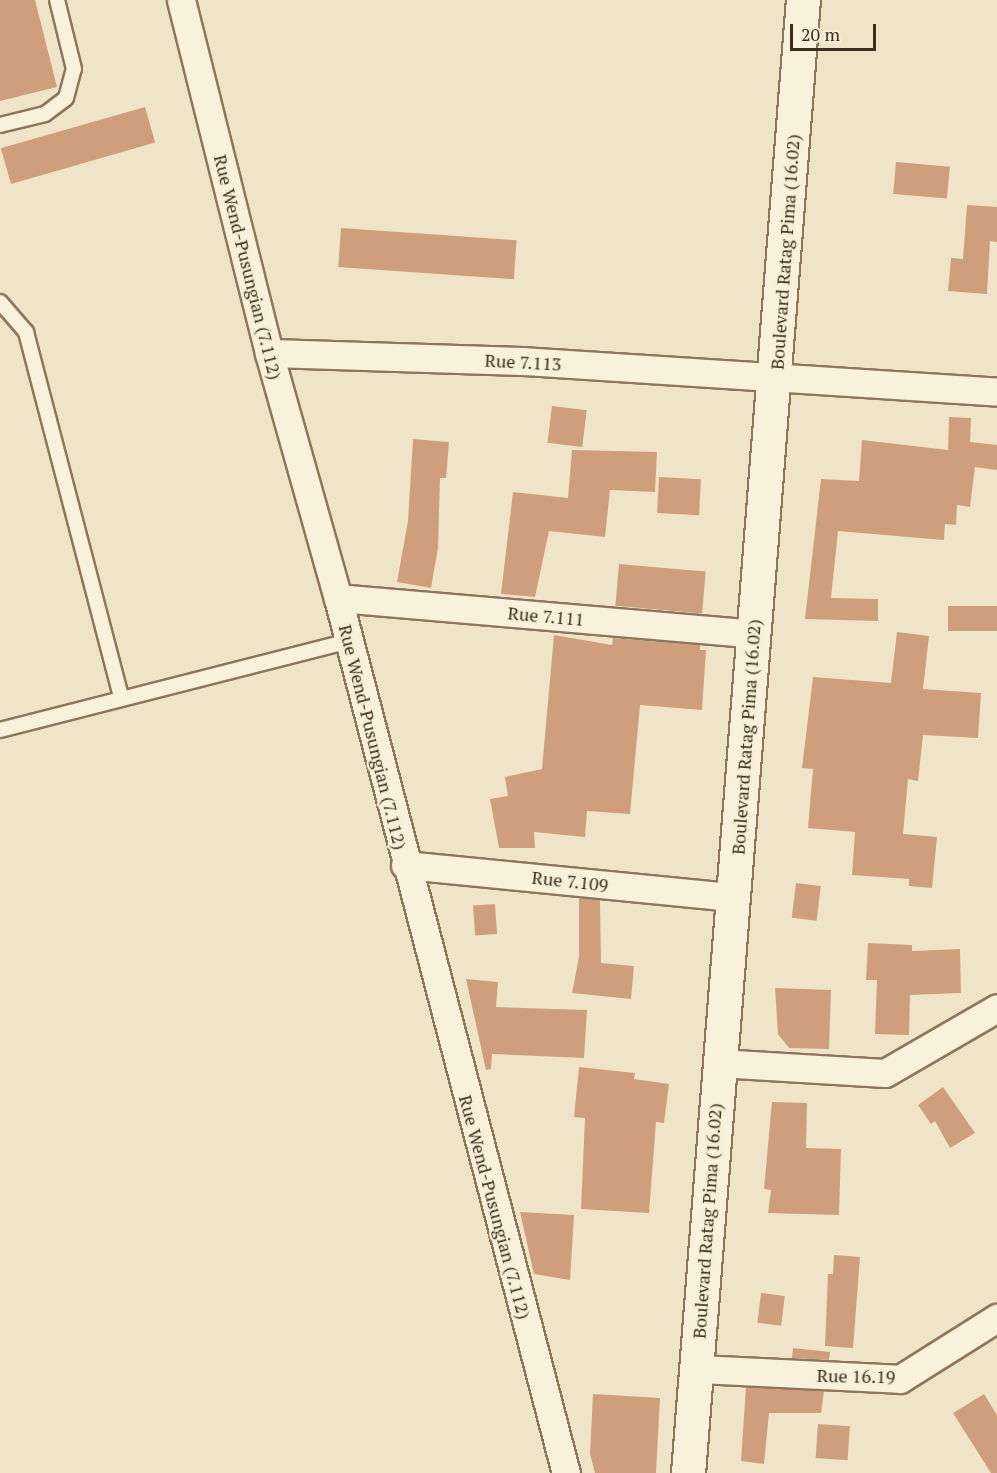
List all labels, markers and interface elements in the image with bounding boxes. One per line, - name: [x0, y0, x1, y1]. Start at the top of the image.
- scale bar: [793, 12, 878, 50]
- text: 20 m: [801, 22, 840, 46]
- street label: Boulevard Ratag Pima (16.02): [766, 134, 804, 370]
- street label: Rue Wend-Pusungian (7.112): [210, 152, 286, 382]
- street label: Rue 7.113: [484, 349, 562, 375]
- street label: Rue 7.111: [507, 602, 585, 630]
- street label: Boulevard Ratag Pima (16.02): [727, 619, 765, 855]
- street label: Rue Wend-Pusungian (7.112): [335, 622, 411, 852]
- street label: Rue 7.109: [531, 866, 609, 896]
- street label: Rue Wend-Pusungian (7.112): [455, 1093, 535, 1321]
- street label: Boulevard Ratag Pima (16.02): [688, 1103, 726, 1339]
- street label: Rue 16.19: [817, 1365, 895, 1387]

